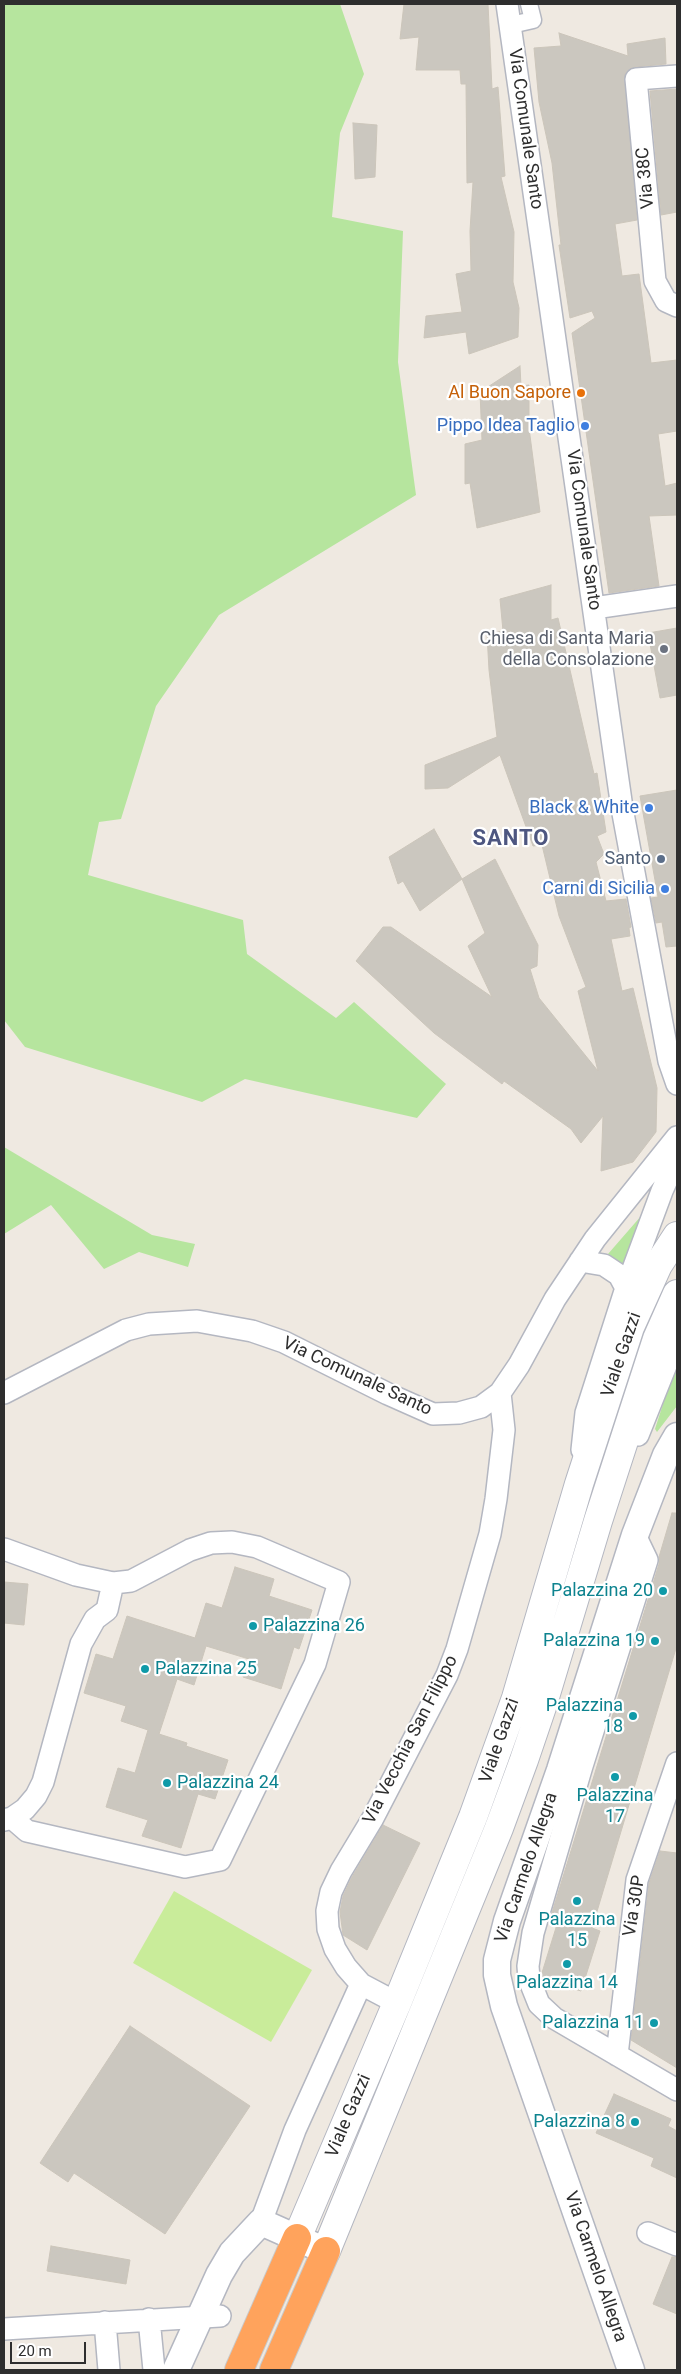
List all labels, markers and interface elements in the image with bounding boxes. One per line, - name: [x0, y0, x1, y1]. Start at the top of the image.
- street label: Via Comunale Santo: [503, 47, 547, 211]
- street label: Via 38C: [633, 146, 659, 210]
- place label: Al Buon Sapore: [448, 382, 571, 404]
- marker: Al Buon Sapore: [575, 387, 587, 399]
- place label: Pippo Idea Taglio: [437, 415, 575, 437]
- marker: Pippo Idea Taglio: [579, 420, 591, 432]
- street label: Via Comunale Santo: [561, 448, 605, 612]
- place label: Chiesa di Santa Maria della Consolazione: [480, 628, 654, 670]
- marker: Chiesa di Santa Maria della Consolazione: [658, 643, 670, 655]
- place label: Black & White: [529, 797, 639, 819]
- marker: Black & White: [643, 802, 655, 814]
- district label: SANTO: [472, 826, 550, 852]
- place label: Santo: [605, 848, 651, 870]
- marker: Santo: [655, 853, 667, 865]
- place label: Carni di Sicilia: [542, 878, 655, 900]
- marker: Carni di Sicilia: [659, 883, 671, 895]
- street label: Viale Gazzi: [597, 1310, 647, 1400]
- street label: Via Comunale Santo: [279, 1333, 435, 1421]
- place label: Palazzina 20: [551, 1580, 653, 1602]
- marker: Palazzina 20: [657, 1585, 669, 1597]
- place label: Palazzina 26: [263, 1615, 365, 1637]
- marker: Palazzina 26: [247, 1620, 259, 1632]
- place label: Palazzina 19: [543, 1630, 645, 1652]
- marker: Palazzina 19: [649, 1635, 661, 1647]
- street label: Via Vecchia San Filippo: [359, 1652, 463, 1828]
- place label: Palazzina 25: [155, 1658, 257, 1680]
- marker: Palazzina 25: [139, 1663, 151, 1675]
- place label: Palazzina 18: [546, 1695, 623, 1738]
- street label: Viale Gazzi: [475, 1696, 525, 1786]
- marker: Palazzina 18: [627, 1710, 639, 1722]
- marker: Palazzina 17: [609, 1771, 621, 1783]
- place label: Palazzina 24: [177, 1772, 279, 1794]
- marker: Palazzina 24: [161, 1777, 173, 1789]
- place label: Palazzina 17: [576, 1785, 654, 1828]
- street label: Via Carmelo Allegra: [491, 1790, 563, 1946]
- street label: Via 30P: [620, 1874, 650, 1938]
- marker: Palazzina 15: [571, 1895, 583, 1907]
- place label: Palazzina 15: [538, 1909, 616, 1952]
- marker: Palazzina 14: [561, 1958, 573, 1970]
- place label: Palazzina 14: [516, 1972, 618, 1994]
- place label: Palazzina 11: [542, 2012, 644, 2034]
- marker: Palazzina 11: [648, 2017, 660, 2029]
- street label: Viale Gazzi: [322, 2071, 376, 2161]
- place label: Palazzina 8: [533, 2111, 625, 2133]
- marker: Palazzina 8: [629, 2116, 641, 2128]
- street label: Via Carmelo Allegra: [559, 2189, 631, 2345]
- scale bar: [12, 2332, 89, 2364]
- text: 20 m: [18, 2342, 52, 2360]

